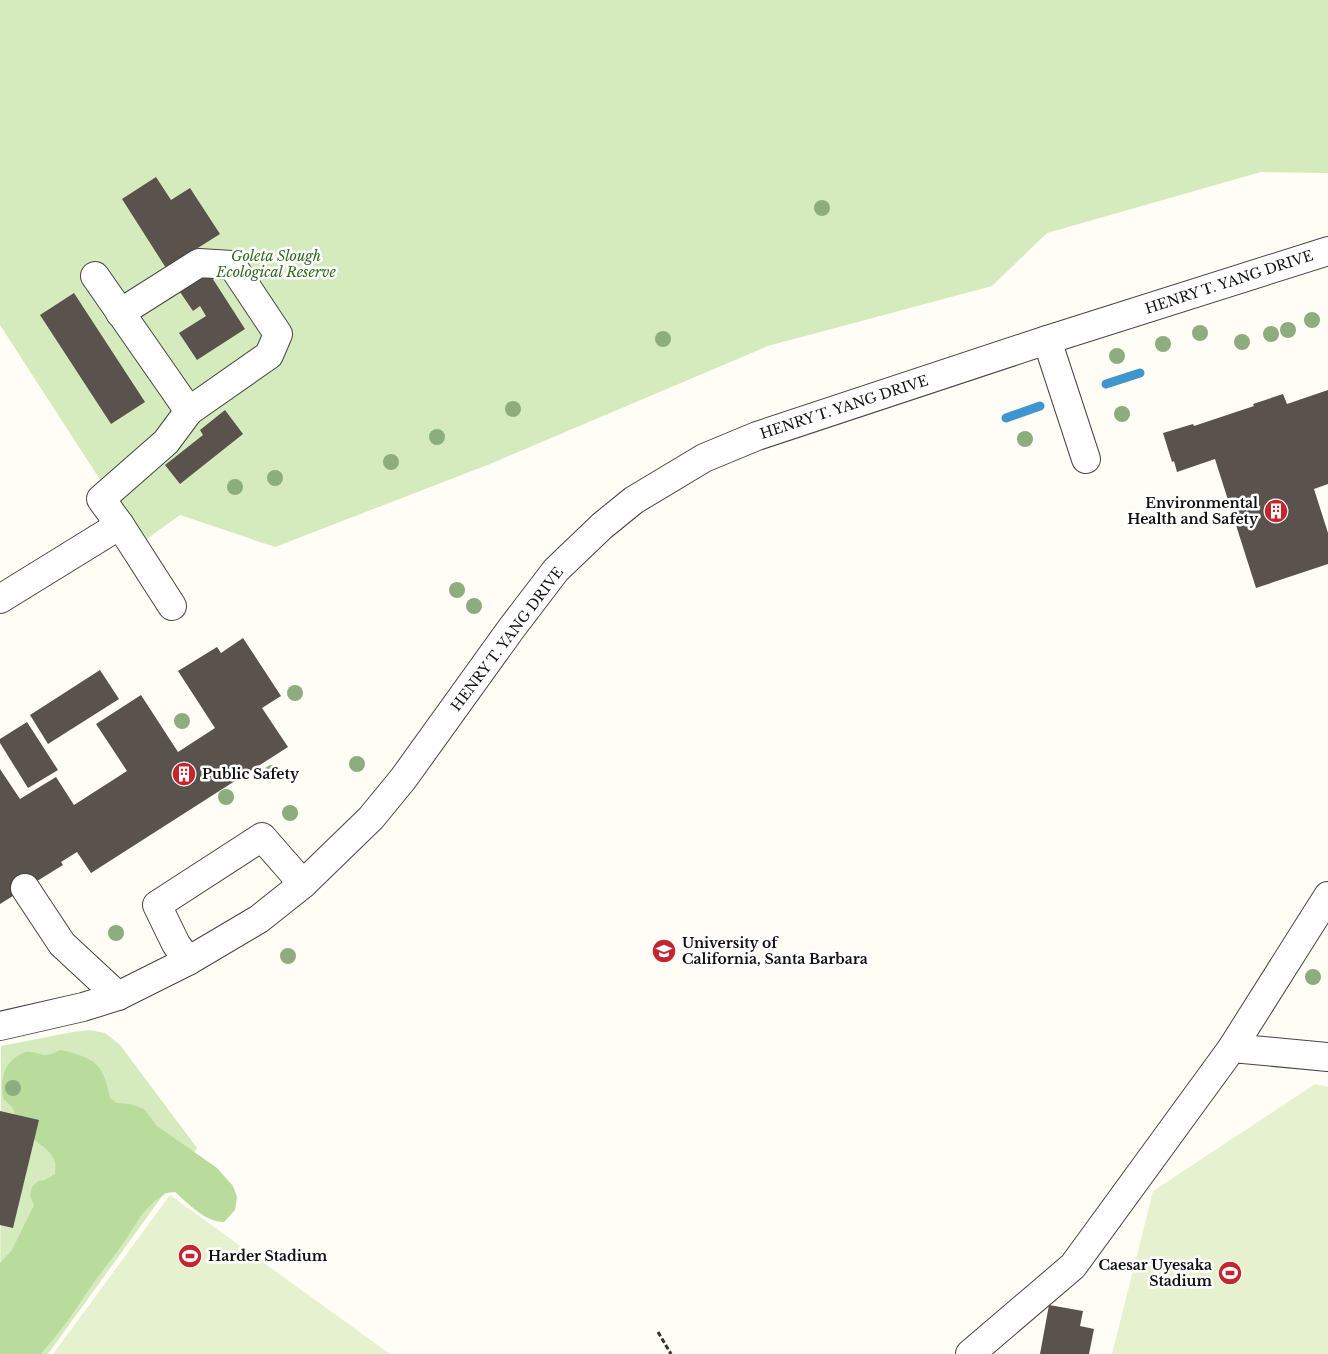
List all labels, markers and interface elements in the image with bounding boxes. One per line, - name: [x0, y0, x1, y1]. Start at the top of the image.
- street label: HENRY T. YANG DRIVE: [1143, 246, 1315, 318]
- park label: Goleta Slough Ecological Reserve: [215, 247, 336, 281]
- street label: HENRY T. YANG DRIVE: [758, 371, 930, 443]
- place label: Environmental Health and Safety: [1127, 494, 1259, 528]
- building icon: Environmental Health and Safety: [1263, 498, 1289, 524]
- street label: HENRY T. YANG DRIVE: [447, 563, 567, 715]
- building icon: Public Safety: [171, 761, 197, 787]
- place label: Public Safety: [202, 765, 300, 783]
- place label: University of California, Santa Barbara: [682, 934, 868, 968]
- school or university icon: University of California, Santa Barbara: [651, 938, 677, 964]
- sports icon: Harder Stadium: [177, 1243, 203, 1269]
- place label: Harder Stadium: [208, 1247, 328, 1265]
- place label: Caesar Uyesaka Stadium: [1098, 1256, 1213, 1290]
- sports icon: Caesar Uyesaka Stadium: [1217, 1260, 1243, 1286]

